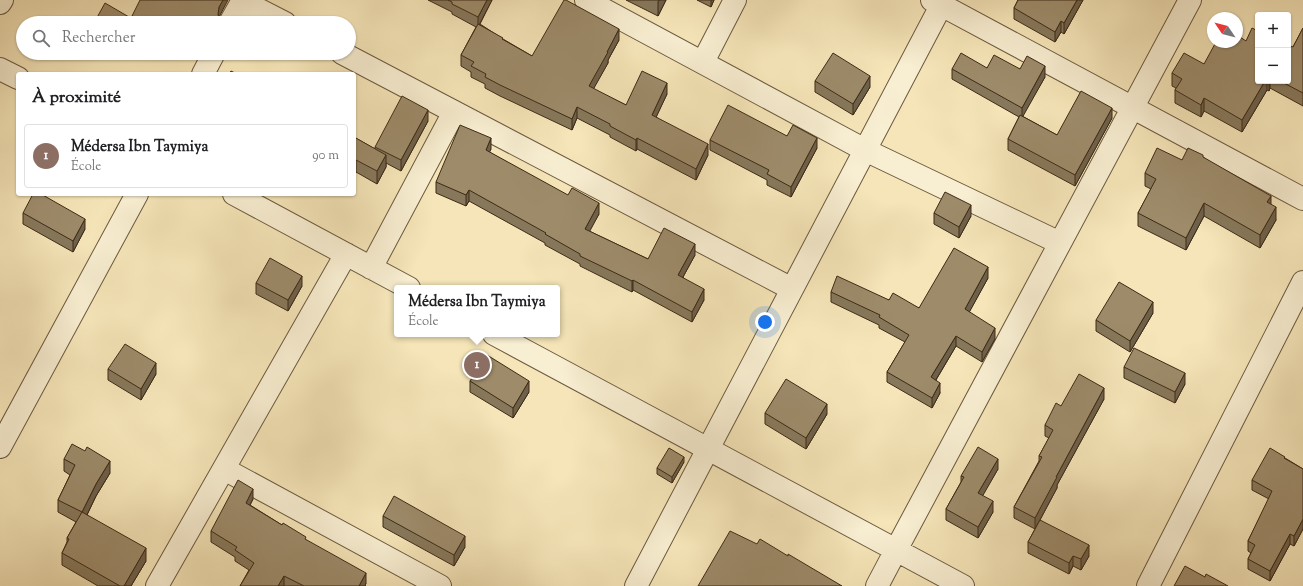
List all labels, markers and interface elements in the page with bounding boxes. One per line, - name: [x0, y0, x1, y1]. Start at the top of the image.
- north arrow: [1207, 12, 1243, 48]
- map controls: [1255, 12, 1291, 84]
- button: +: [1255, 12, 1291, 48]
- search box: [16, 16, 356, 60]
- icon: search: [30, 27, 52, 49]
- text: Rechercher: [62, 28, 135, 49]
- button: −: [1255, 48, 1291, 84]
- text: À proximité: [32, 86, 121, 110]
- text: Médersa Ibn Taymiya: [71, 137, 208, 158]
- text: 1: [44, 147, 48, 165]
- text: 90 m: [312, 147, 339, 165]
- text: École: [71, 158, 101, 176]
- popup: [394, 285, 560, 337]
- text: Médersa Ibn Taymiya: [408, 292, 546, 313]
- your location: [755, 312, 775, 332]
- text: École: [408, 313, 439, 331]
- pin: 1: [464, 350, 490, 380]

